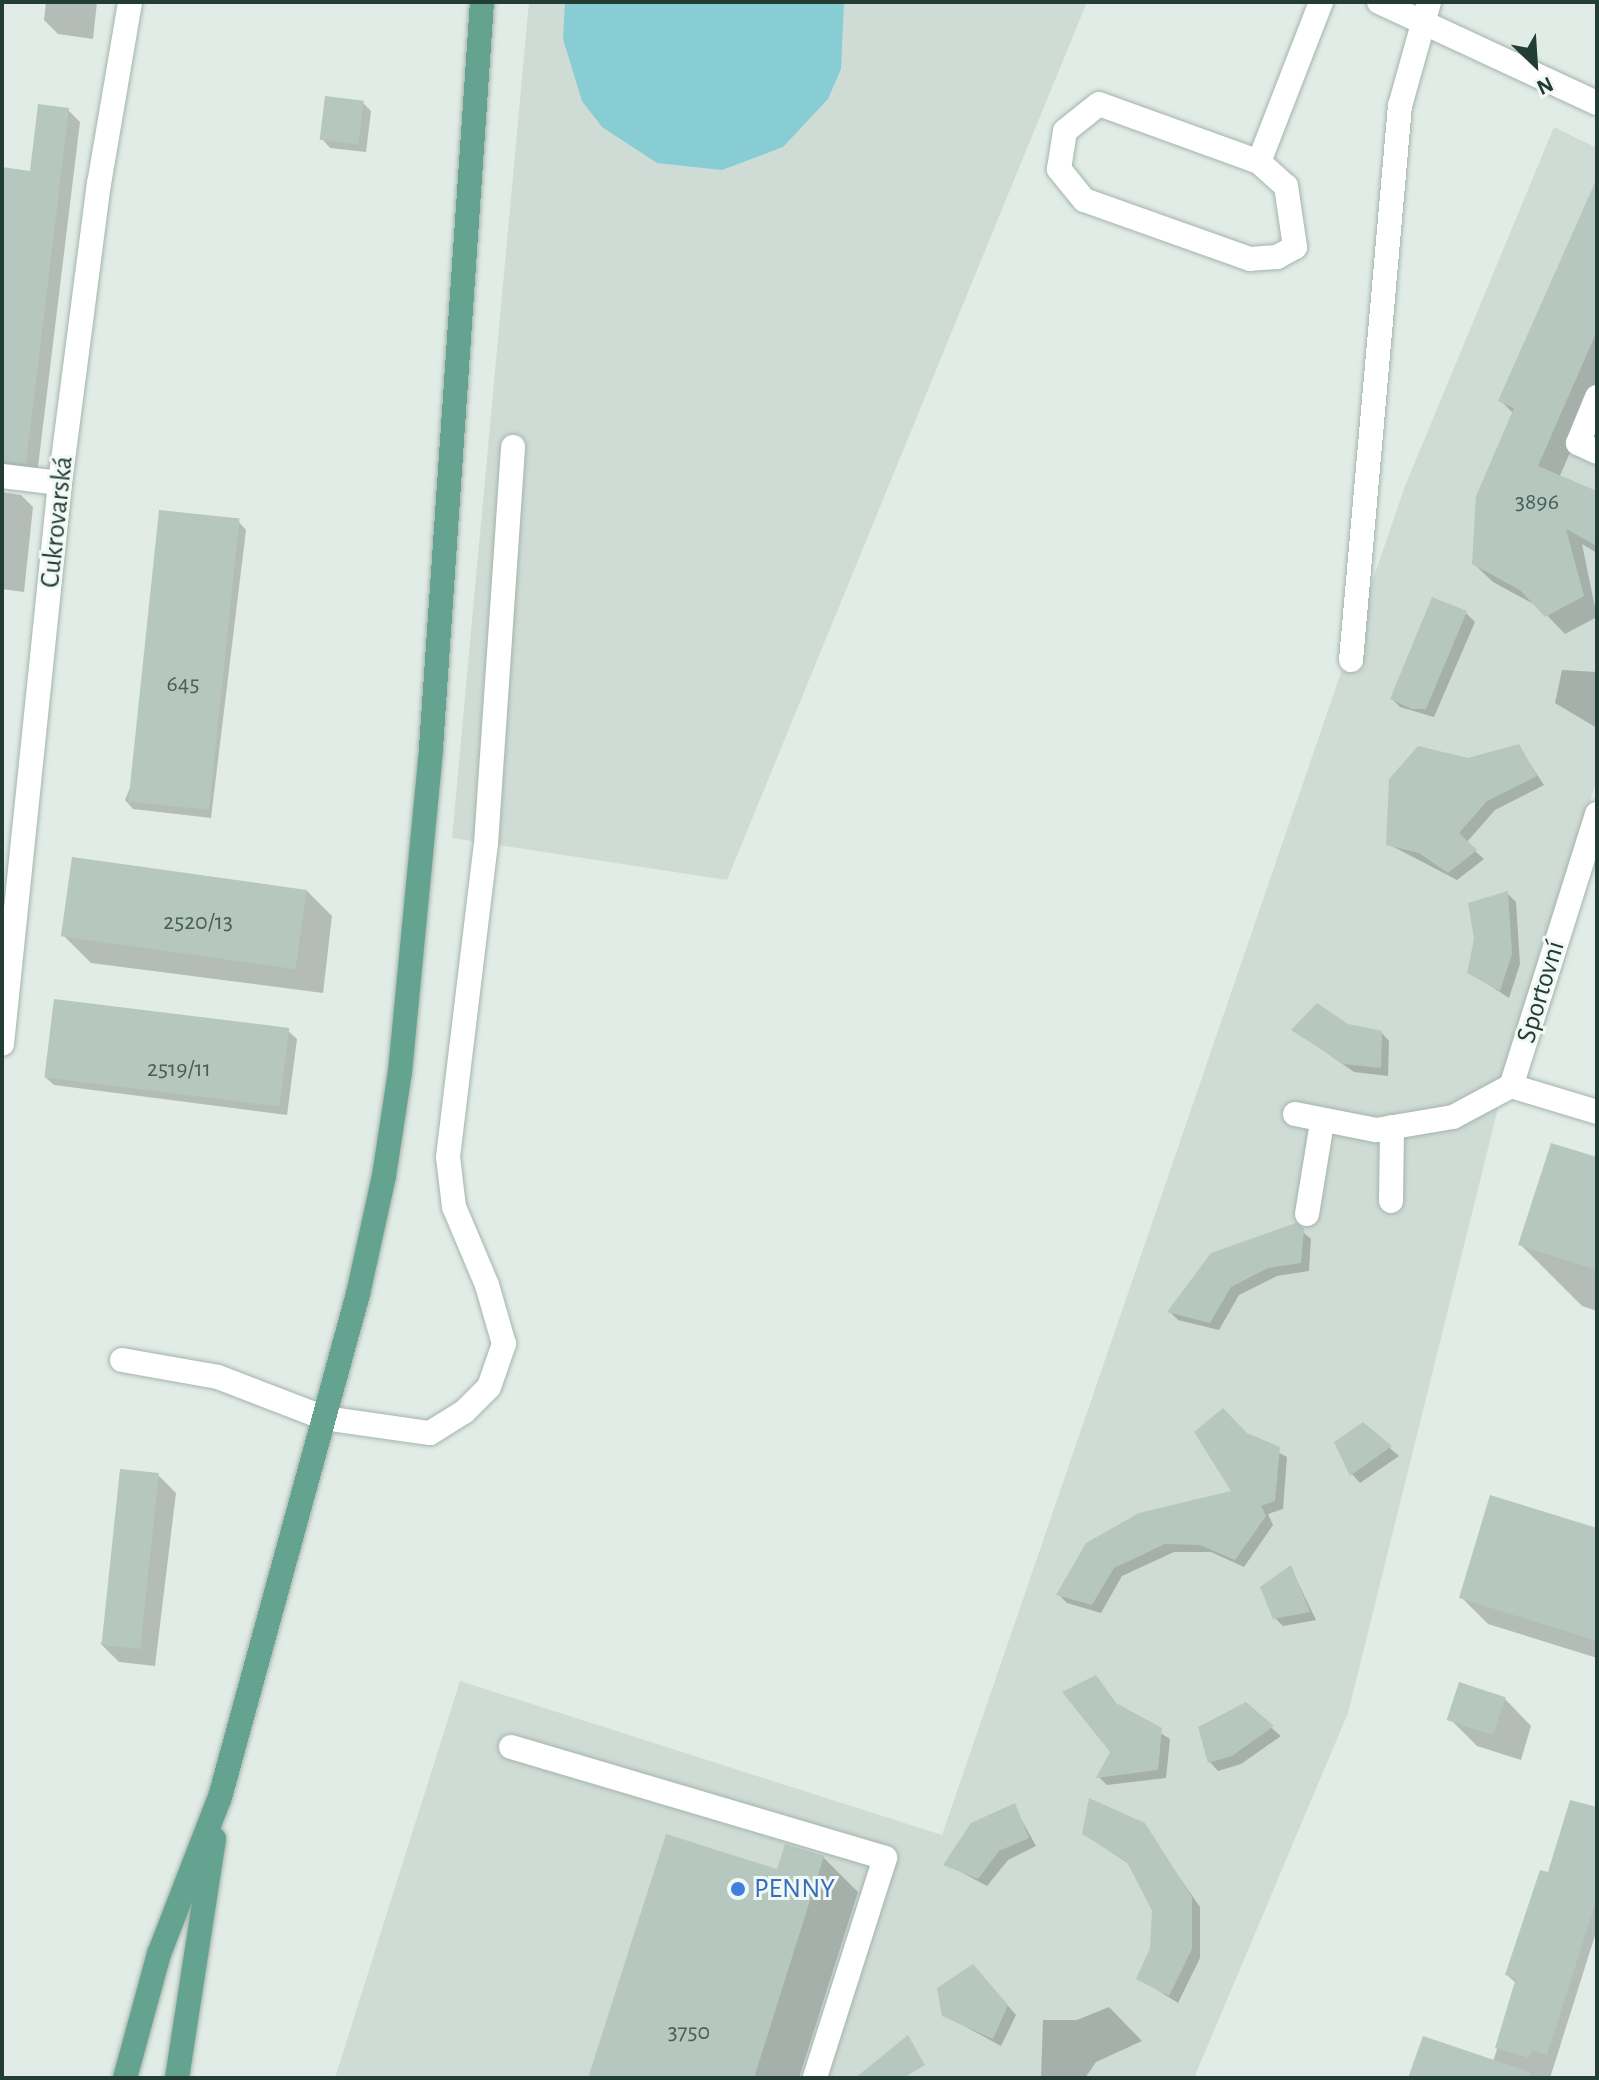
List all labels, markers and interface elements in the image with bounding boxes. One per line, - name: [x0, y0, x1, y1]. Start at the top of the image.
- north arrow: [1495, 24, 1575, 104]
- text: N: [1534, 73, 1557, 99]
- street label: Cukrovarská: [33, 454, 81, 590]
- house number: 3896: [1515, 489, 1559, 517]
- house number: 645: [167, 671, 199, 699]
- house number: 2520/13: [163, 909, 233, 937]
- street label: Sportovní: [1510, 937, 1572, 1047]
- house number: 2519/11: [147, 1056, 211, 1084]
- place label: PENNY: [754, 1872, 835, 1906]
- marker: PENNY: [729, 1880, 747, 1898]
- house number: 3750: [668, 2019, 710, 2047]

